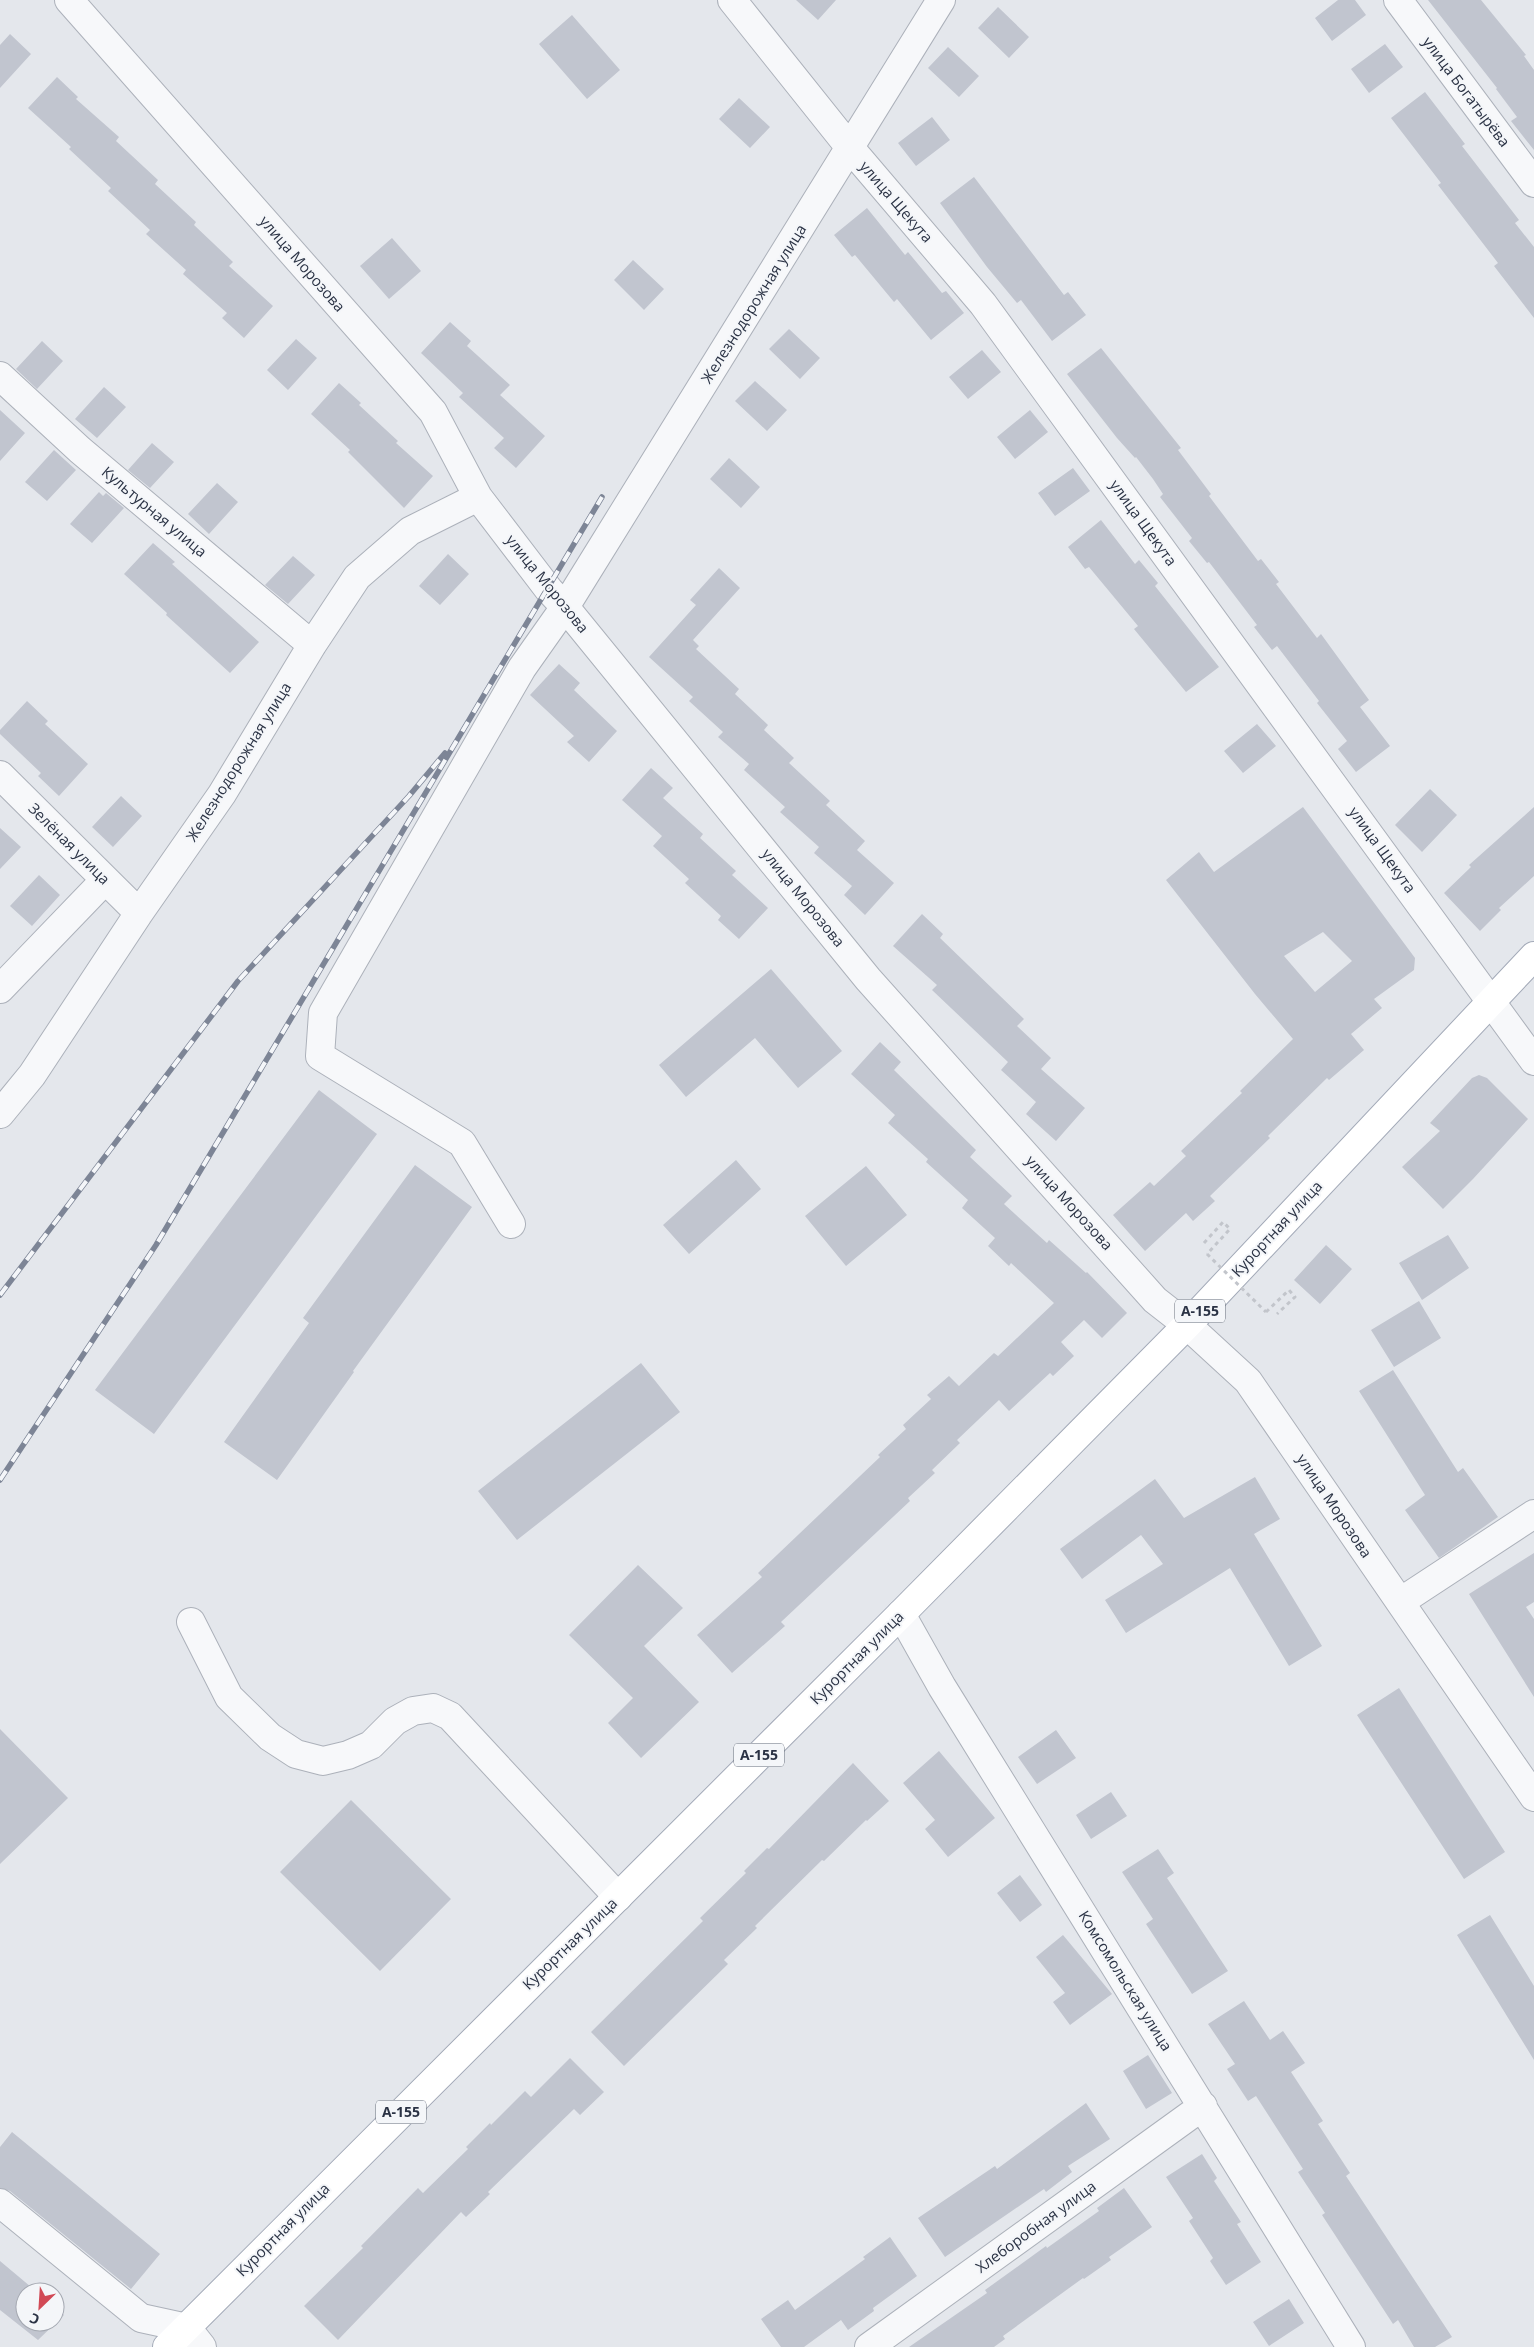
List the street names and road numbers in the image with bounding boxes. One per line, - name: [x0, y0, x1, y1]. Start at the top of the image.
- street label: улица Богатырёва: [1419, 32, 1515, 151]
- street label: улица Щекута: [856, 156, 938, 246]
- street label: улица Морозова: [255, 211, 350, 316]
- street label: Железнодорожная улица: [696, 220, 810, 387]
- street label: Культурная улица: [98, 461, 211, 561]
- street label: улица Щекута: [1106, 475, 1182, 570]
- street label: улица Морозова: [502, 530, 594, 637]
- street label: Железнодорожная улица: [181, 678, 295, 845]
- street label: Зелёная улица: [25, 798, 115, 888]
- street label: улица Щекута: [1345, 802, 1421, 897]
- street label: улица Морозова: [758, 844, 850, 951]
- street label: улица Морозова: [1022, 1151, 1118, 1254]
- street label: Курортная улица: [1227, 1176, 1326, 1281]
- road number: А-155: [1175, 1300, 1225, 1322]
- street label: улица Морозова: [1293, 1450, 1377, 1561]
- street label: Курортная улица: [805, 1606, 907, 1708]
- road number: А-155: [734, 1744, 784, 1766]
- street label: Курортная улица: [518, 1893, 621, 1994]
- street label: Комсомольская улица: [1075, 1907, 1177, 2054]
- road number: А-155: [376, 2100, 426, 2124]
- street label: Хлеборобная улица: [971, 2176, 1100, 2277]
- street label: Курортная улица: [231, 2178, 333, 2280]

